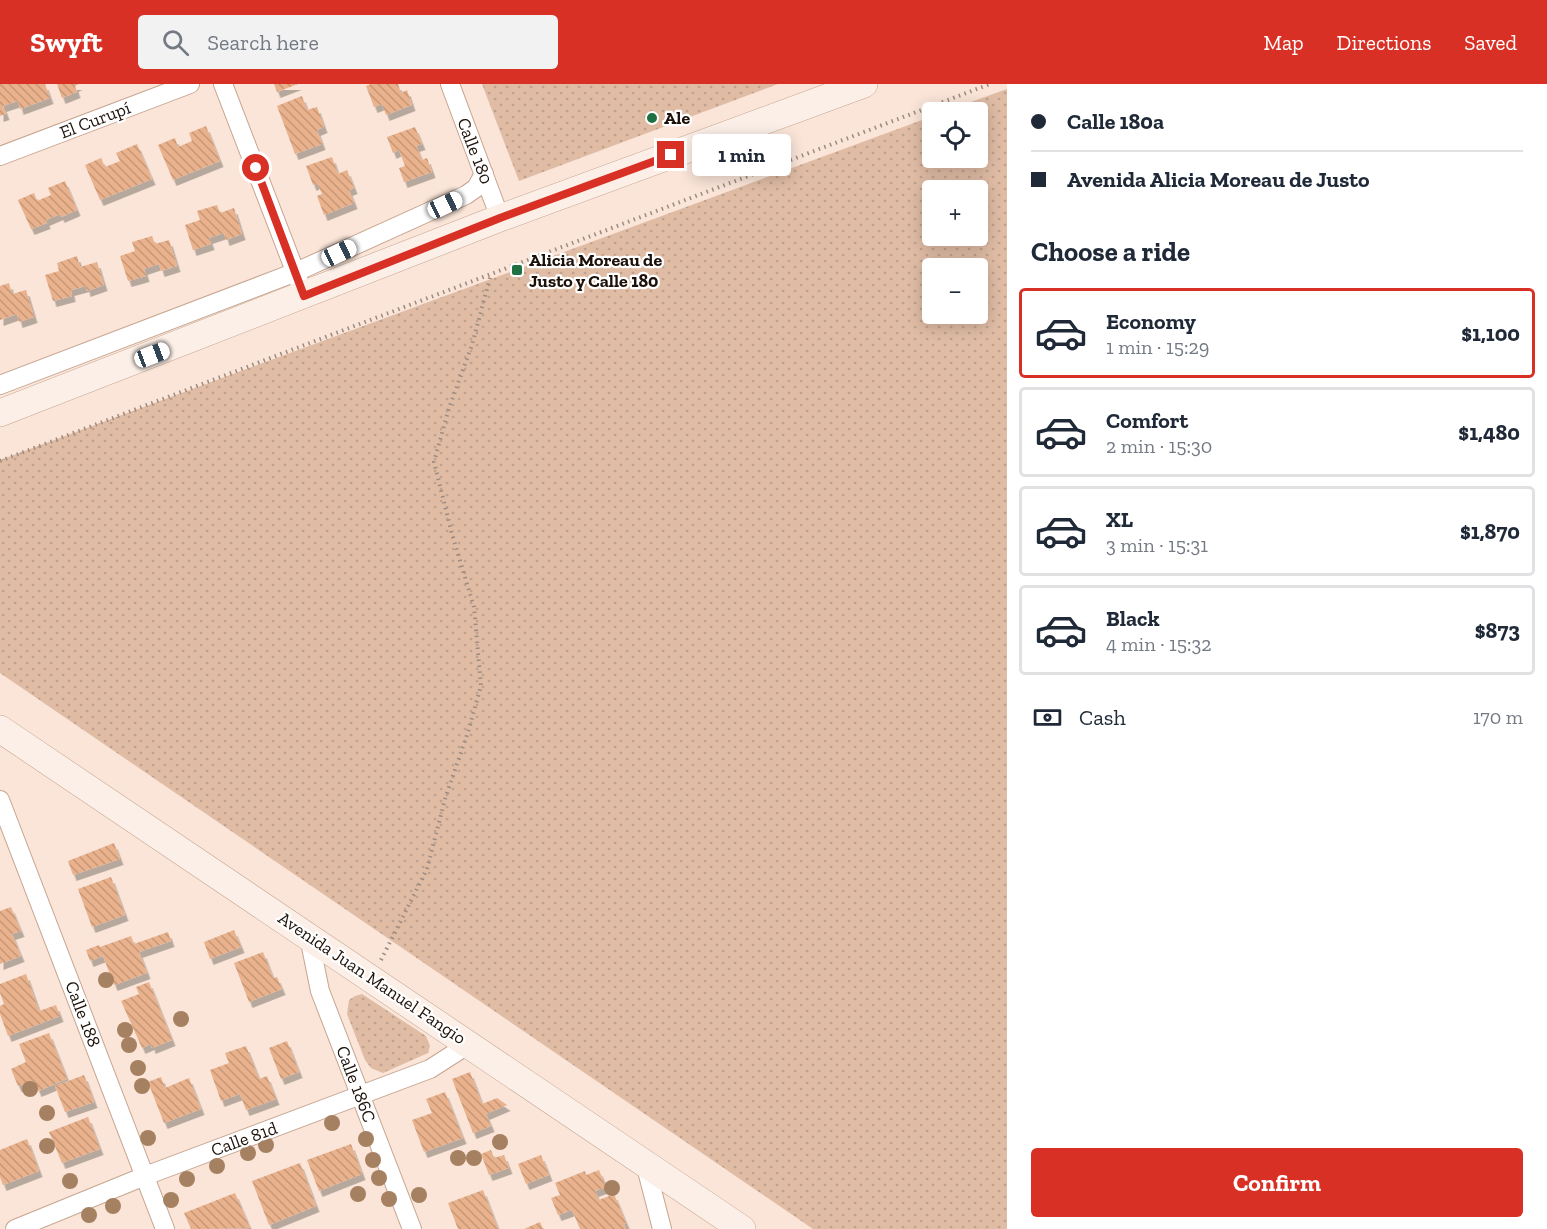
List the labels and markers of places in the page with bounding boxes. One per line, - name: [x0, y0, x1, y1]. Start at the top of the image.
- place label: Ale: [664, 107, 690, 129]
- marker: Ale: [645, 111, 659, 125]
- place label: Alicia Moreau de Justo y Calle 180: [529, 249, 662, 292]
- marker: Alicia Moreau de Justo y Calle 180: [510, 263, 524, 277]

